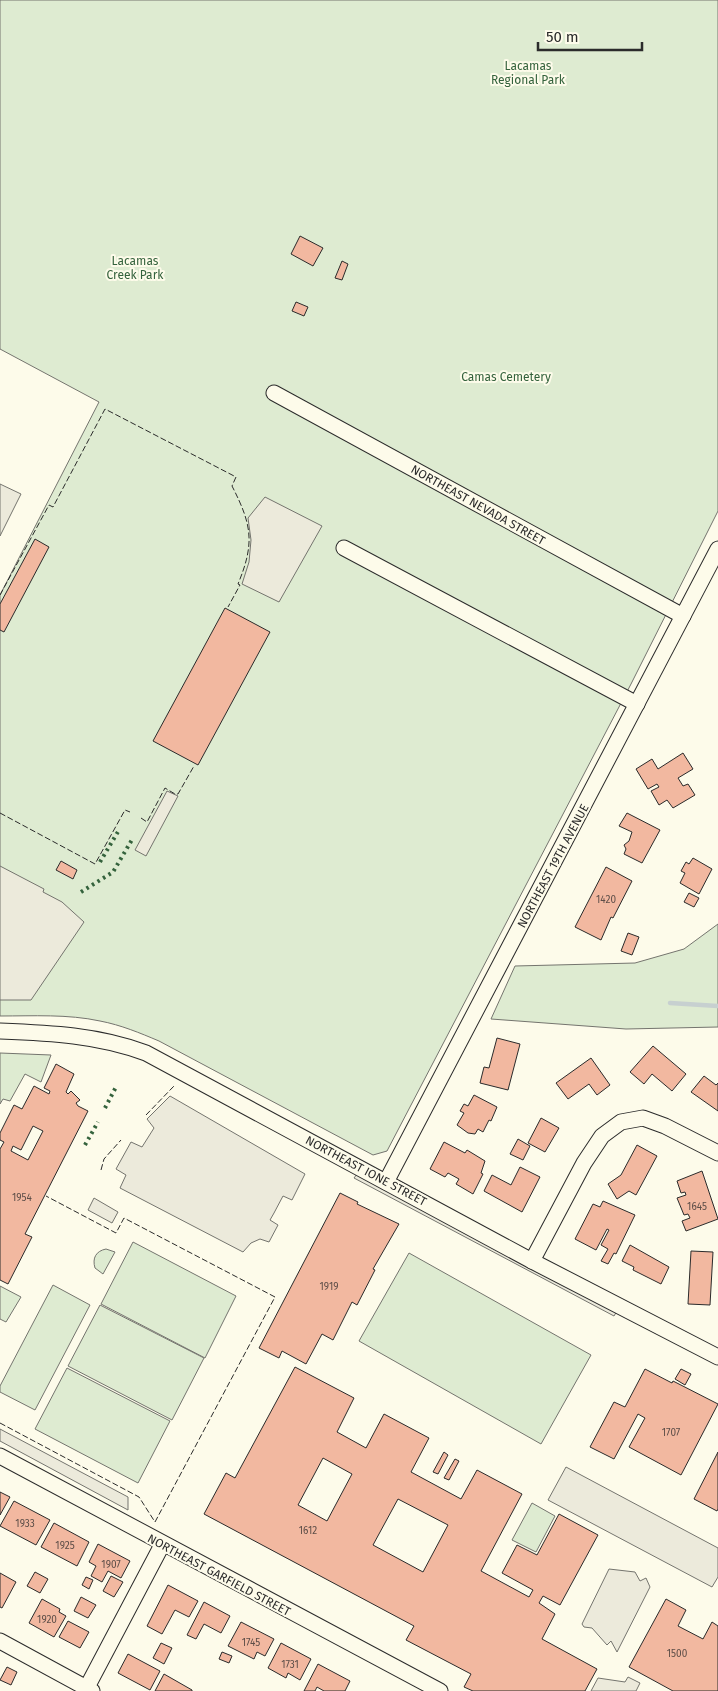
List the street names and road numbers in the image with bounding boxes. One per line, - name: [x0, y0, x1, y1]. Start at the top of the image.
- street label: NORTHEAST NEVADA STREET: [408, 462, 548, 548]
- street label: NORTHEAST 19TH AVENUE: [514, 802, 592, 930]
- street label: NORTHEAST IONE STREET: [303, 1133, 430, 1209]
- street label: NORTHEAST GARFIELD STREET: [145, 1531, 294, 1619]

